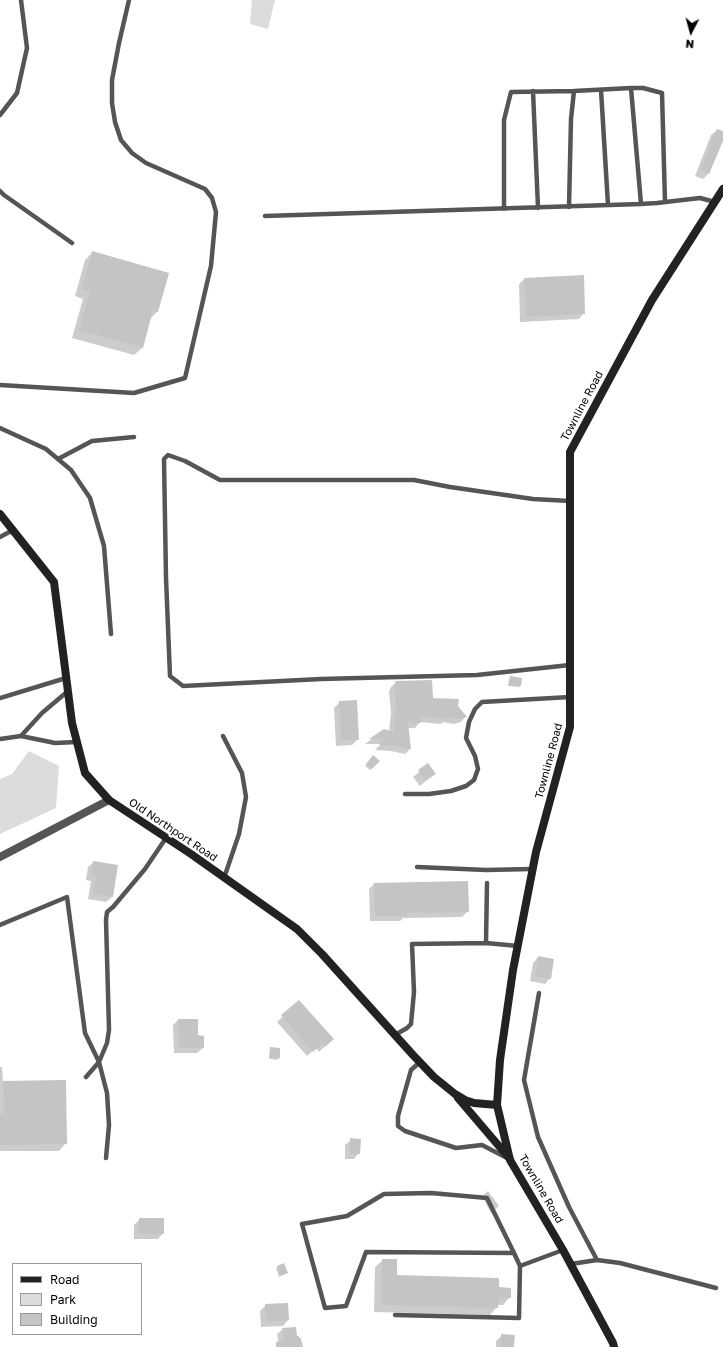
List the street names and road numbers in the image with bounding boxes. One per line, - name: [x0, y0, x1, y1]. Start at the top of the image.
- street label: Townline Road: [558, 369, 606, 443]
- street label: Townline Road: [533, 722, 565, 800]
- street label: Old Northport Road: [126, 796, 220, 864]
- street label: Townline Road: [516, 1152, 566, 1226]

